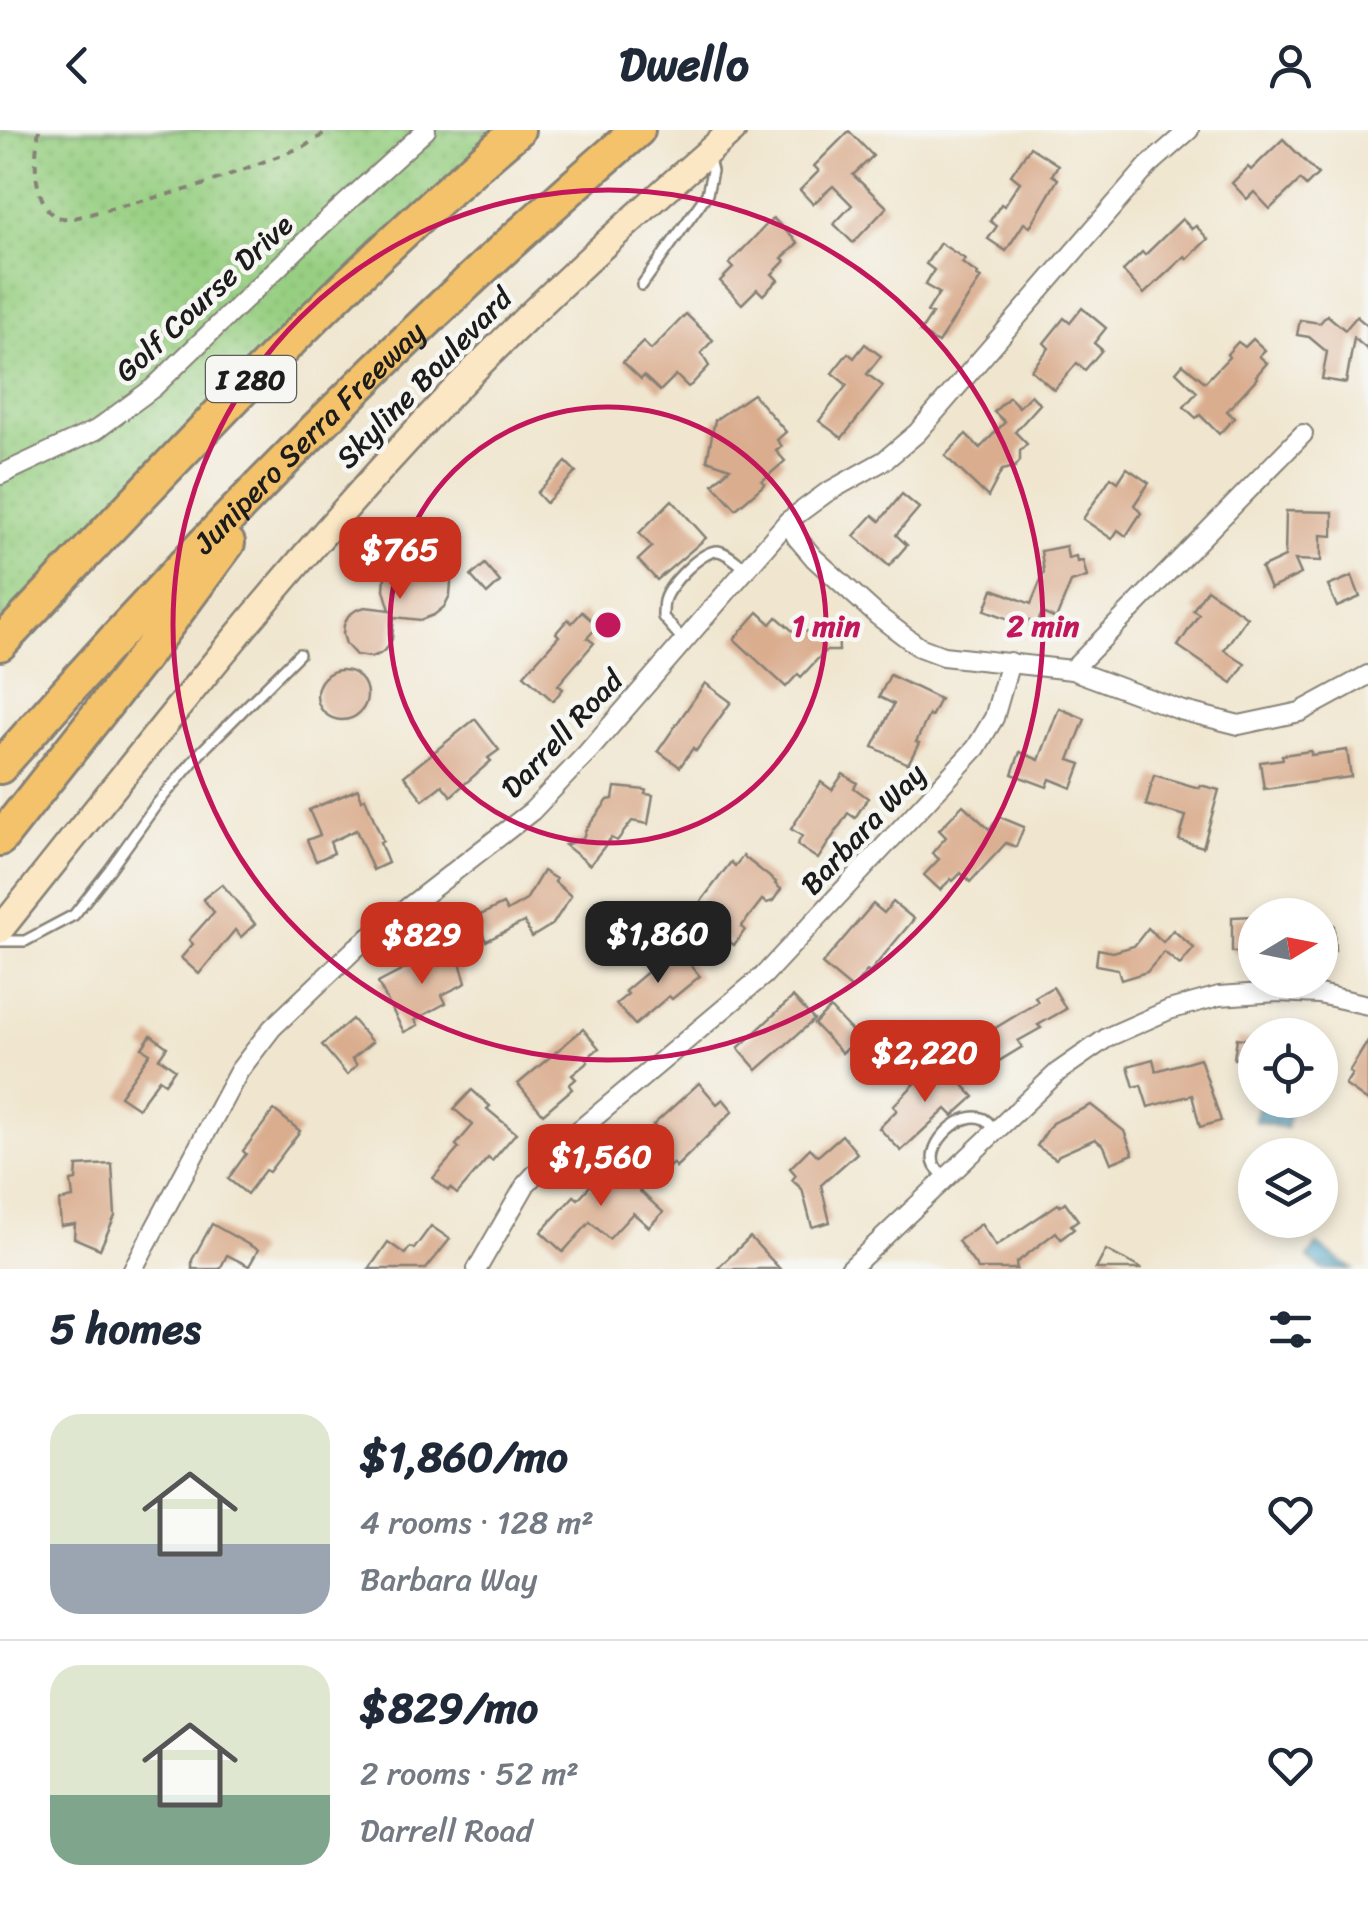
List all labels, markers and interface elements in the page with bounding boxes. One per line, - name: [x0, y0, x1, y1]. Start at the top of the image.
- text: Dwello: [619, 25, 749, 105]
- icon: back: [50, 38, 105, 93]
- icon: person: [1263, 38, 1318, 93]
- street label: Golf Course Drive: [102, 200, 306, 396]
- street label: Skyline Boulevard: [322, 272, 527, 482]
- street label: Junipero Serra Freeway: [179, 307, 439, 568]
- road number: I 280: [206, 356, 296, 402]
- pin: $765: [341, 517, 459, 602]
- text: $765: [361, 521, 439, 578]
- text: 1 min: [792, 599, 861, 653]
- text: 2 min: [1007, 599, 1080, 653]
- centre of rings: [590, 607, 626, 643]
- street label: Darrell Road: [487, 655, 638, 812]
- street label: Barbara Way: [787, 749, 940, 908]
- north arrow: [1238, 898, 1338, 998]
- map controls: [1238, 898, 1338, 1238]
- pin: $1,860: [577, 901, 739, 986]
- pin: $829: [363, 902, 481, 987]
- text: $1,860: [607, 905, 709, 962]
- text: $829: [383, 906, 461, 963]
- button: locate: [1238, 1018, 1338, 1118]
- pin: $2,220: [844, 1020, 1006, 1105]
- text: $2,220: [872, 1024, 978, 1081]
- pin: $1,560: [520, 1124, 682, 1209]
- text: $1,560: [550, 1128, 652, 1185]
- button: layers: [1238, 1138, 1338, 1238]
- text: 5 homes: [50, 1292, 201, 1366]
- icon: filters: [1263, 1302, 1318, 1357]
- text: $1,860/mo: [360, 1420, 568, 1494]
- icon: home: [130, 1454, 250, 1574]
- icon: heart: [1263, 1487, 1318, 1542]
- text: 4 rooms · 128 m²: [360, 1494, 594, 1551]
- text: Barbara Way: [360, 1551, 537, 1608]
- text: $829/mo: [360, 1671, 538, 1745]
- icon: home: [130, 1705, 250, 1825]
- icon: heart: [1263, 1738, 1318, 1793]
- text: 2 rooms · 52 m²: [360, 1745, 579, 1802]
- text: Darrell Road: [360, 1802, 533, 1859]

